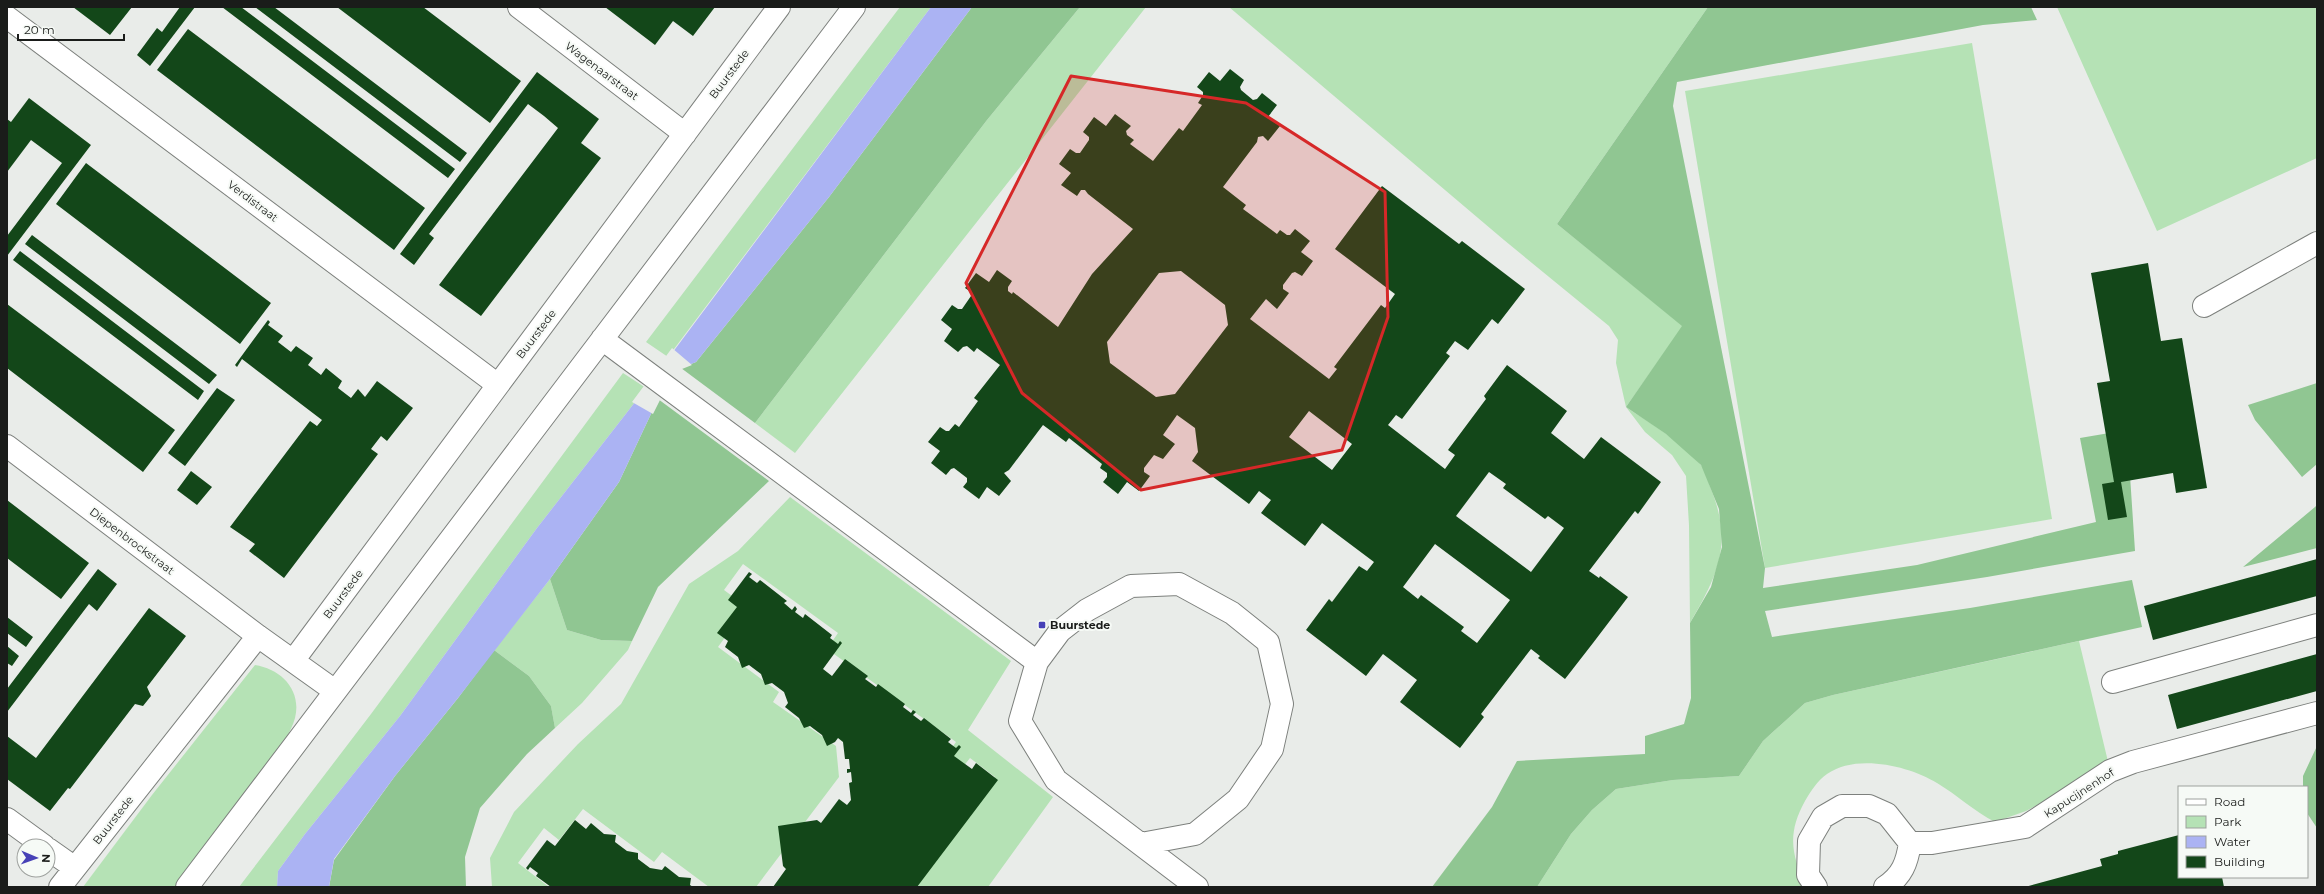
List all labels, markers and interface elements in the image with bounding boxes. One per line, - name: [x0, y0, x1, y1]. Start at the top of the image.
- scale bar: [18, 16, 124, 42]
- text: 20 m: [24, 22, 55, 37]
- street label: Wagenaarstraat: [563, 39, 642, 103]
- street label: Buurstede: [706, 46, 752, 101]
- street label: Verdistraat: [225, 177, 281, 225]
- street label: Buurstede: [513, 306, 559, 361]
- street label: Diepenbrockstraat: [87, 505, 178, 578]
- street label: Buurstede: [320, 566, 366, 621]
- place label: Buurstede: [1050, 618, 1110, 632]
- marker: Buurstede: [1037, 620, 1047, 630]
- street label: Kapucijnenhof: [2041, 764, 2118, 821]
- legend: [2178, 786, 2308, 878]
- street label: Buurstede: [90, 793, 137, 847]
- text: Road: [2214, 794, 2245, 809]
- text: Park: [2214, 814, 2242, 829]
- text: Water: [2214, 834, 2251, 849]
- north arrow: [16, 838, 56, 878]
- text: N: [39, 854, 53, 863]
- text: Building: [2214, 854, 2265, 869]

